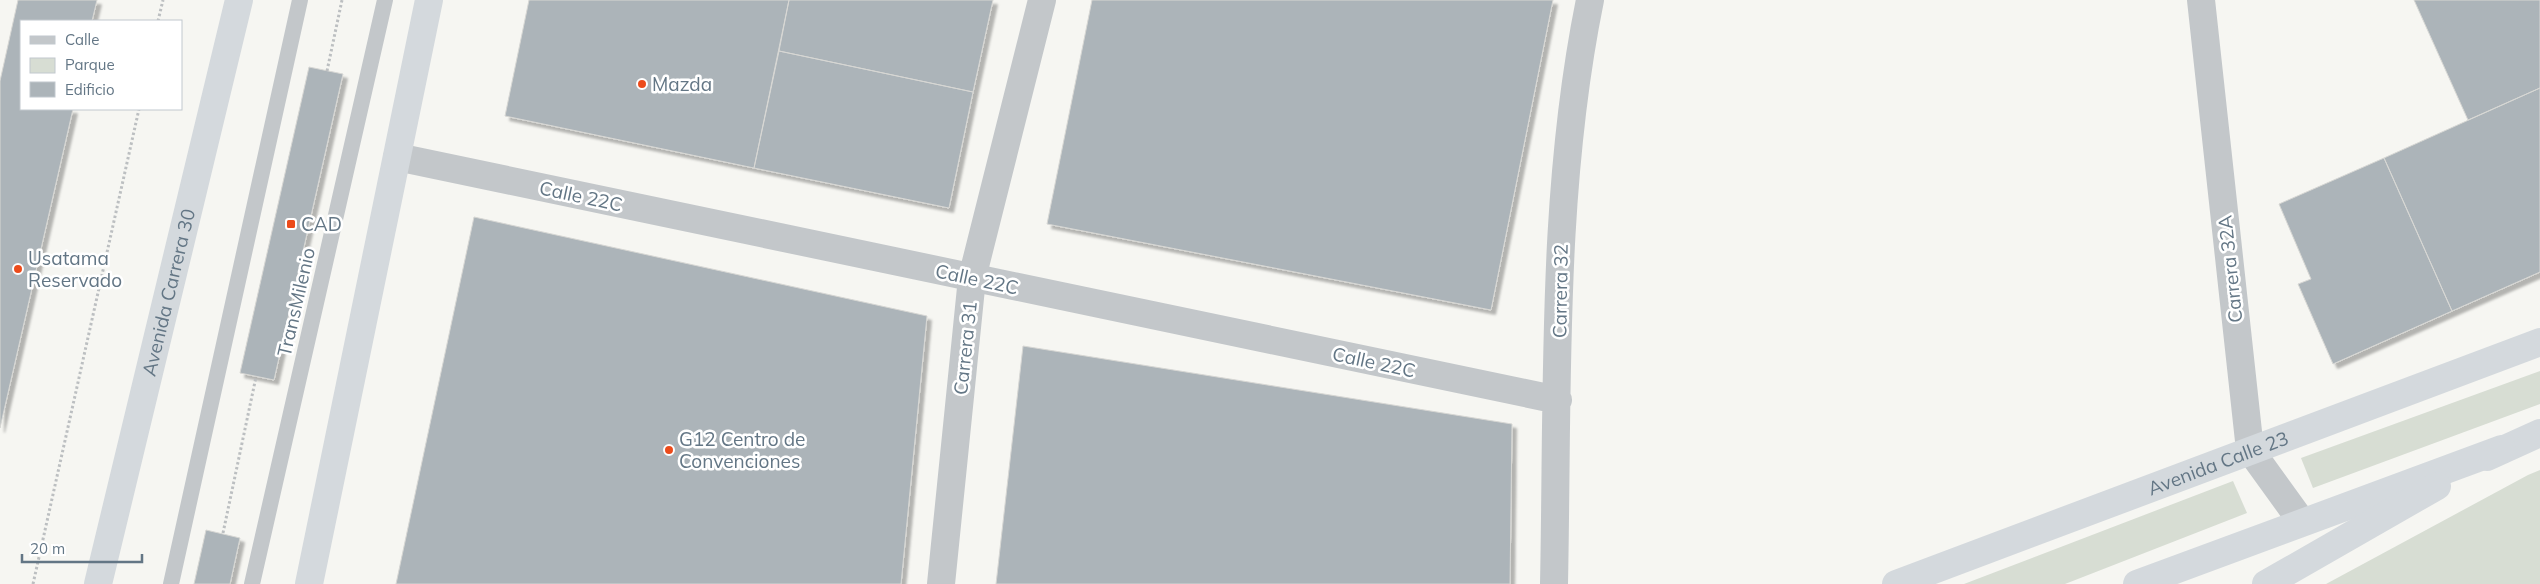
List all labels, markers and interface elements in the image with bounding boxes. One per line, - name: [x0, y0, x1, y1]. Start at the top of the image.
- legend: [20, 20, 182, 110]
- text: Calle: [65, 30, 99, 49]
- text: Parque: [65, 55, 115, 74]
- place label: Mazda: [652, 72, 712, 96]
- marker: Mazda: [636, 78, 648, 90]
- text: Edificio: [65, 80, 115, 99]
- street label: Calle 22C: [537, 176, 625, 216]
- street label: Avenida Carrera 30: [137, 206, 200, 378]
- place label: CAD: [301, 212, 342, 236]
- street label: Carrera 32A: [2212, 214, 2248, 324]
- marker: CAD: [285, 218, 297, 230]
- street label: Carrera 32: [1547, 244, 1573, 338]
- street label: TransMilenio: [272, 245, 320, 359]
- place label: Usatama Reservado: [28, 246, 122, 292]
- street label: Calle 22C: [933, 259, 1021, 299]
- marker: Usatama Reservado: [12, 263, 24, 275]
- street label: Carrera 31: [948, 300, 982, 396]
- street label: Calle 22C: [1330, 342, 1418, 382]
- street label: Avenida Calle 23: [2144, 426, 2292, 500]
- place label: G12 Centro de Convenciones: [679, 427, 805, 473]
- marker: G12 Centro de Convenciones: [663, 444, 675, 456]
- scale bar: [22, 532, 142, 564]
- text: 20 m: [30, 539, 65, 558]

